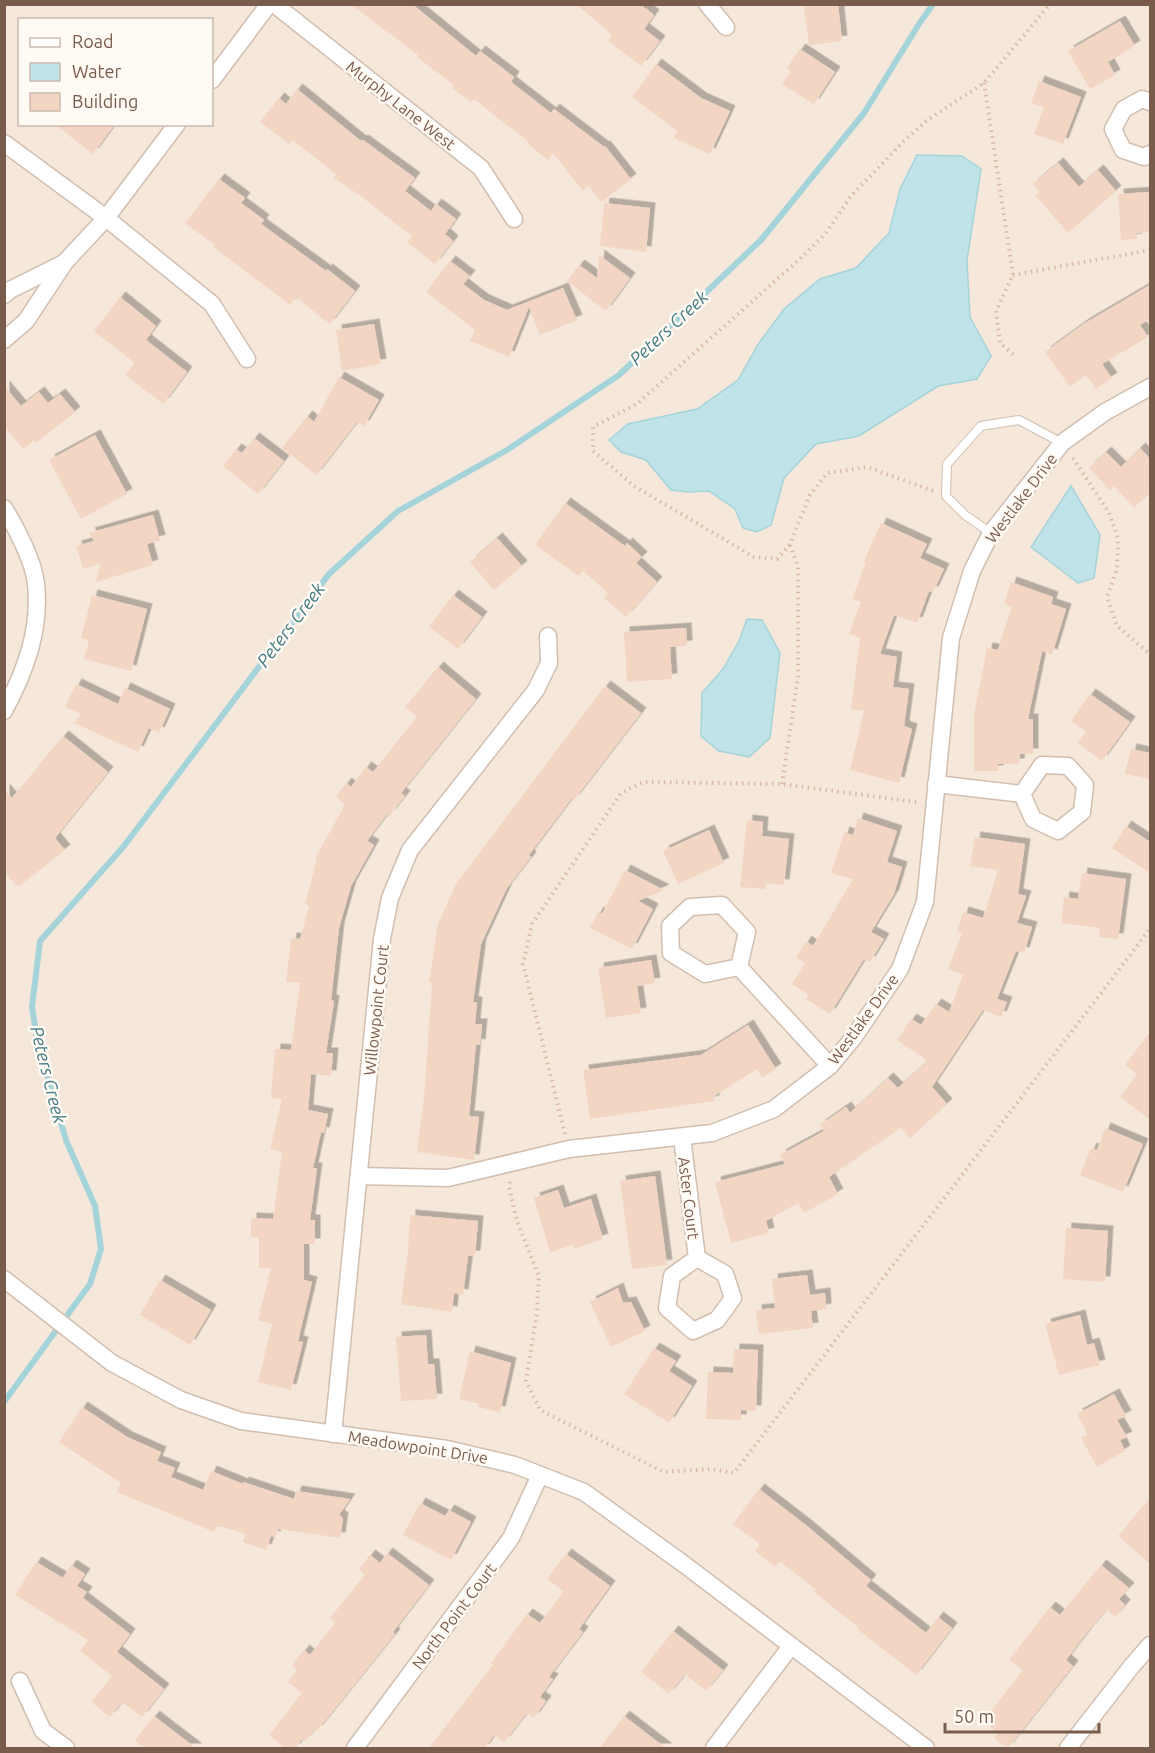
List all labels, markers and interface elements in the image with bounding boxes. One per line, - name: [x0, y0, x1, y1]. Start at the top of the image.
- legend: [18, 18, 213, 126]
- text: Road: [72, 31, 114, 51]
- street label: Murphy Lane West: [343, 57, 460, 154]
- text: Water: [72, 61, 122, 81]
- text: Building: [72, 91, 138, 111]
- water label: Peters Creek: [625, 285, 712, 369]
- street label: Westlake Drive: [982, 450, 1060, 546]
- water label: Peters Creek: [252, 578, 329, 670]
- street label: Willowpoint Court: [360, 943, 392, 1076]
- street label: Westlake Drive: [824, 970, 902, 1068]
- water label: Peters Creek: [27, 1024, 71, 1126]
- street label: Aster Court: [675, 1156, 703, 1241]
- street label: Meadowpoint Drive: [347, 1427, 489, 1467]
- street label: North Point Court: [408, 1559, 500, 1673]
- scale bar: [945, 1696, 1100, 1734]
- text: 50 m: [954, 1706, 994, 1726]

